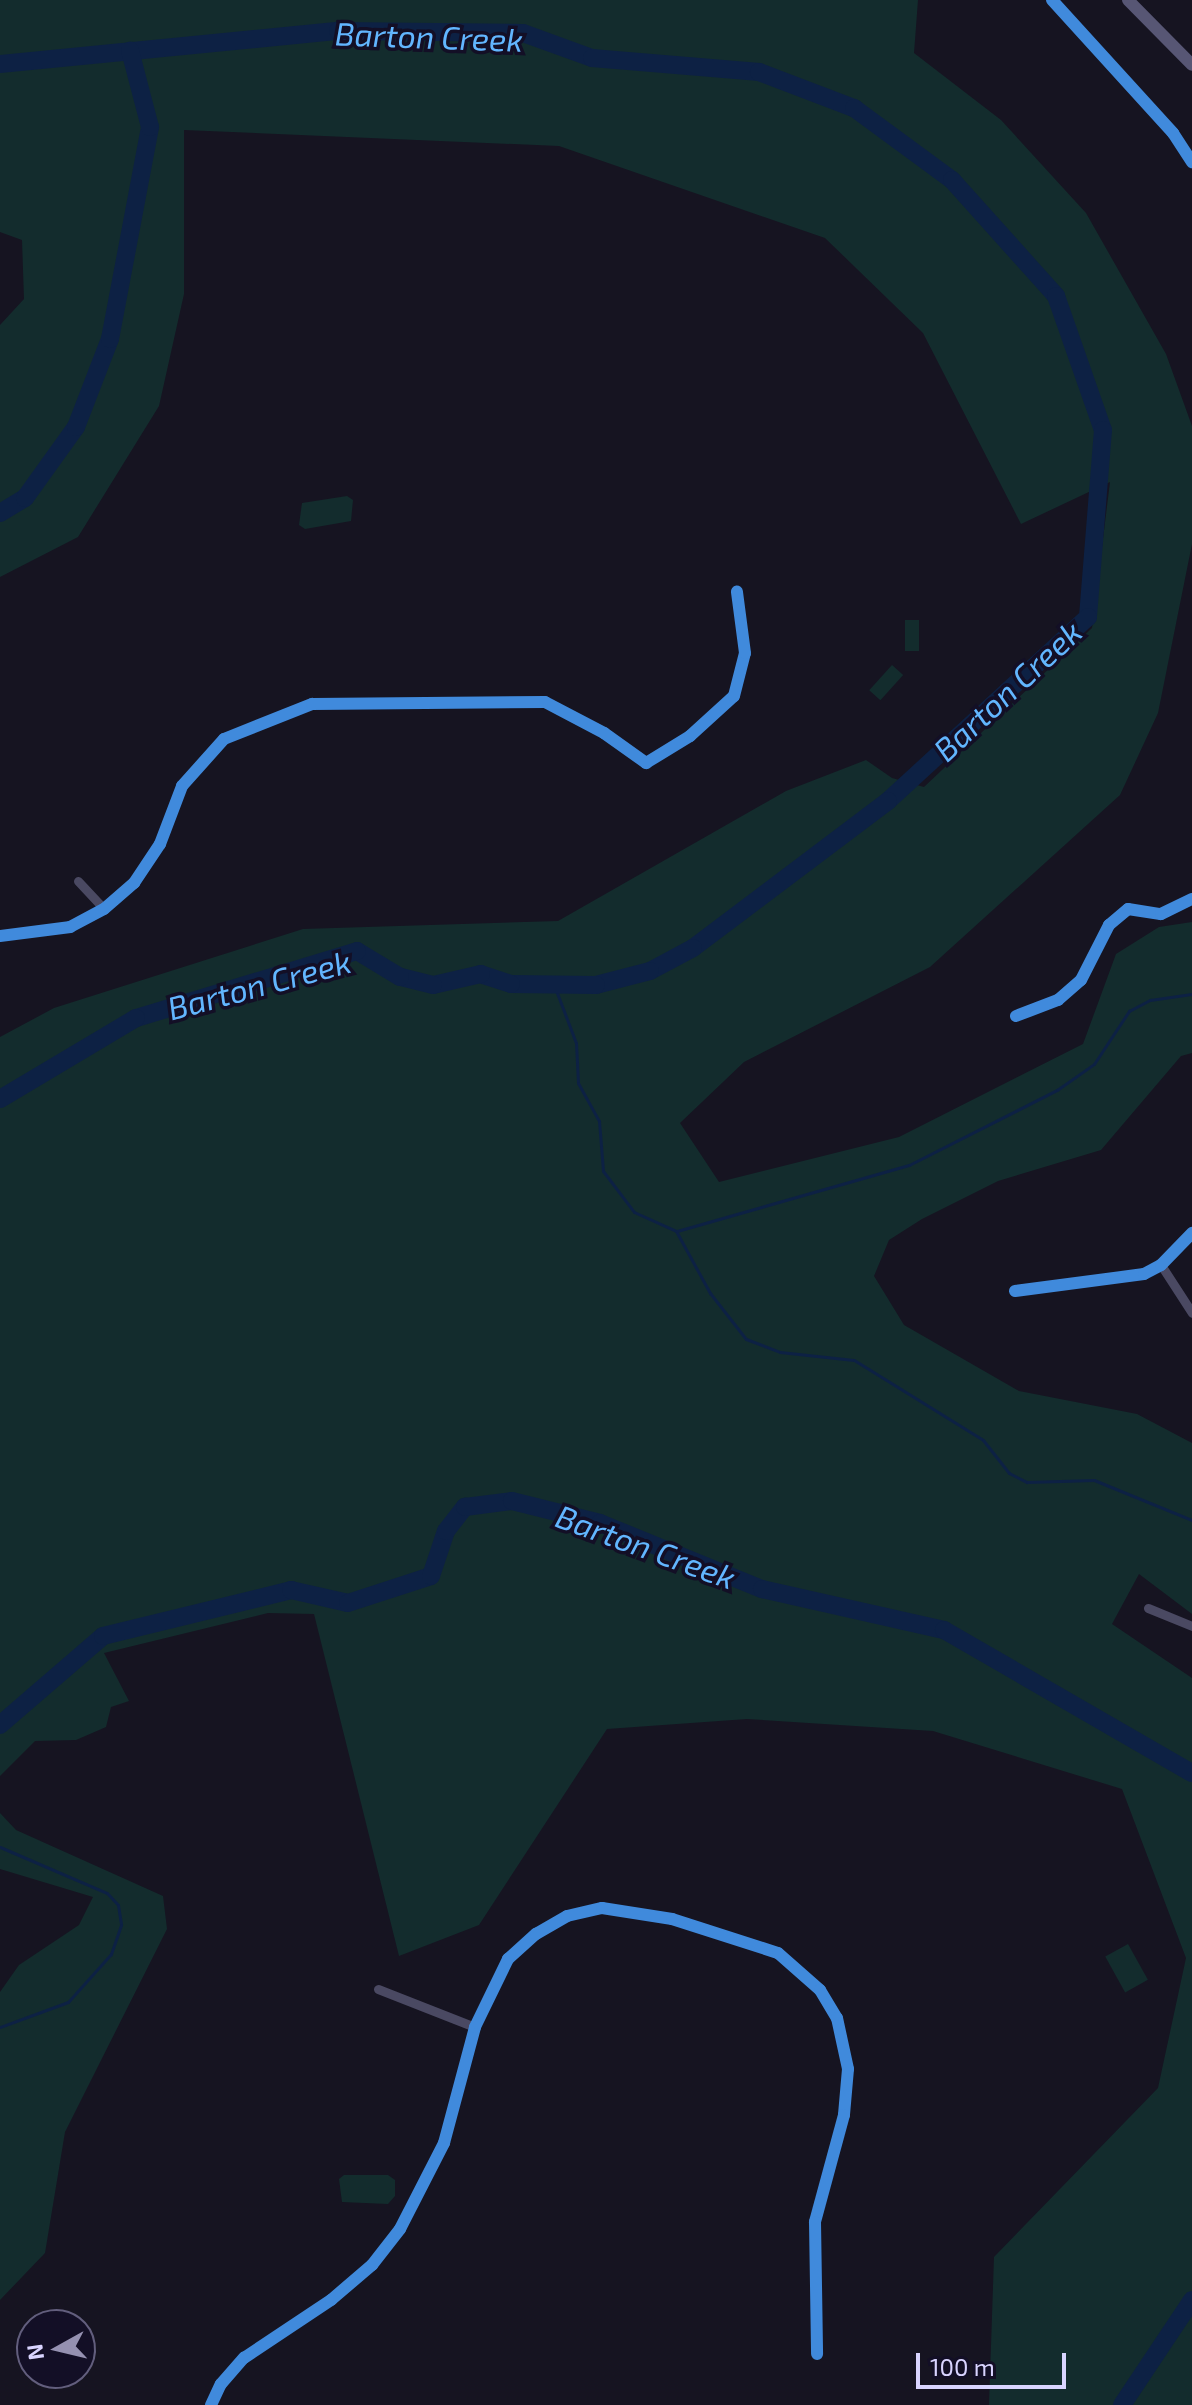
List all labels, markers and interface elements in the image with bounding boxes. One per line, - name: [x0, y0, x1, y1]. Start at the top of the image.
- water label: Barton Creek: [334, 14, 524, 58]
- water label: Barton Creek: [925, 612, 1089, 768]
- water label: Barton Creek: [163, 941, 355, 1027]
- water label: Barton Creek: [551, 1496, 741, 1596]
- north arrow: [16, 2309, 96, 2389]
- scale bar: [920, 2337, 1070, 2387]
- text: N: [20, 2342, 48, 2362]
- text: 100 m: [930, 2352, 995, 2381]

